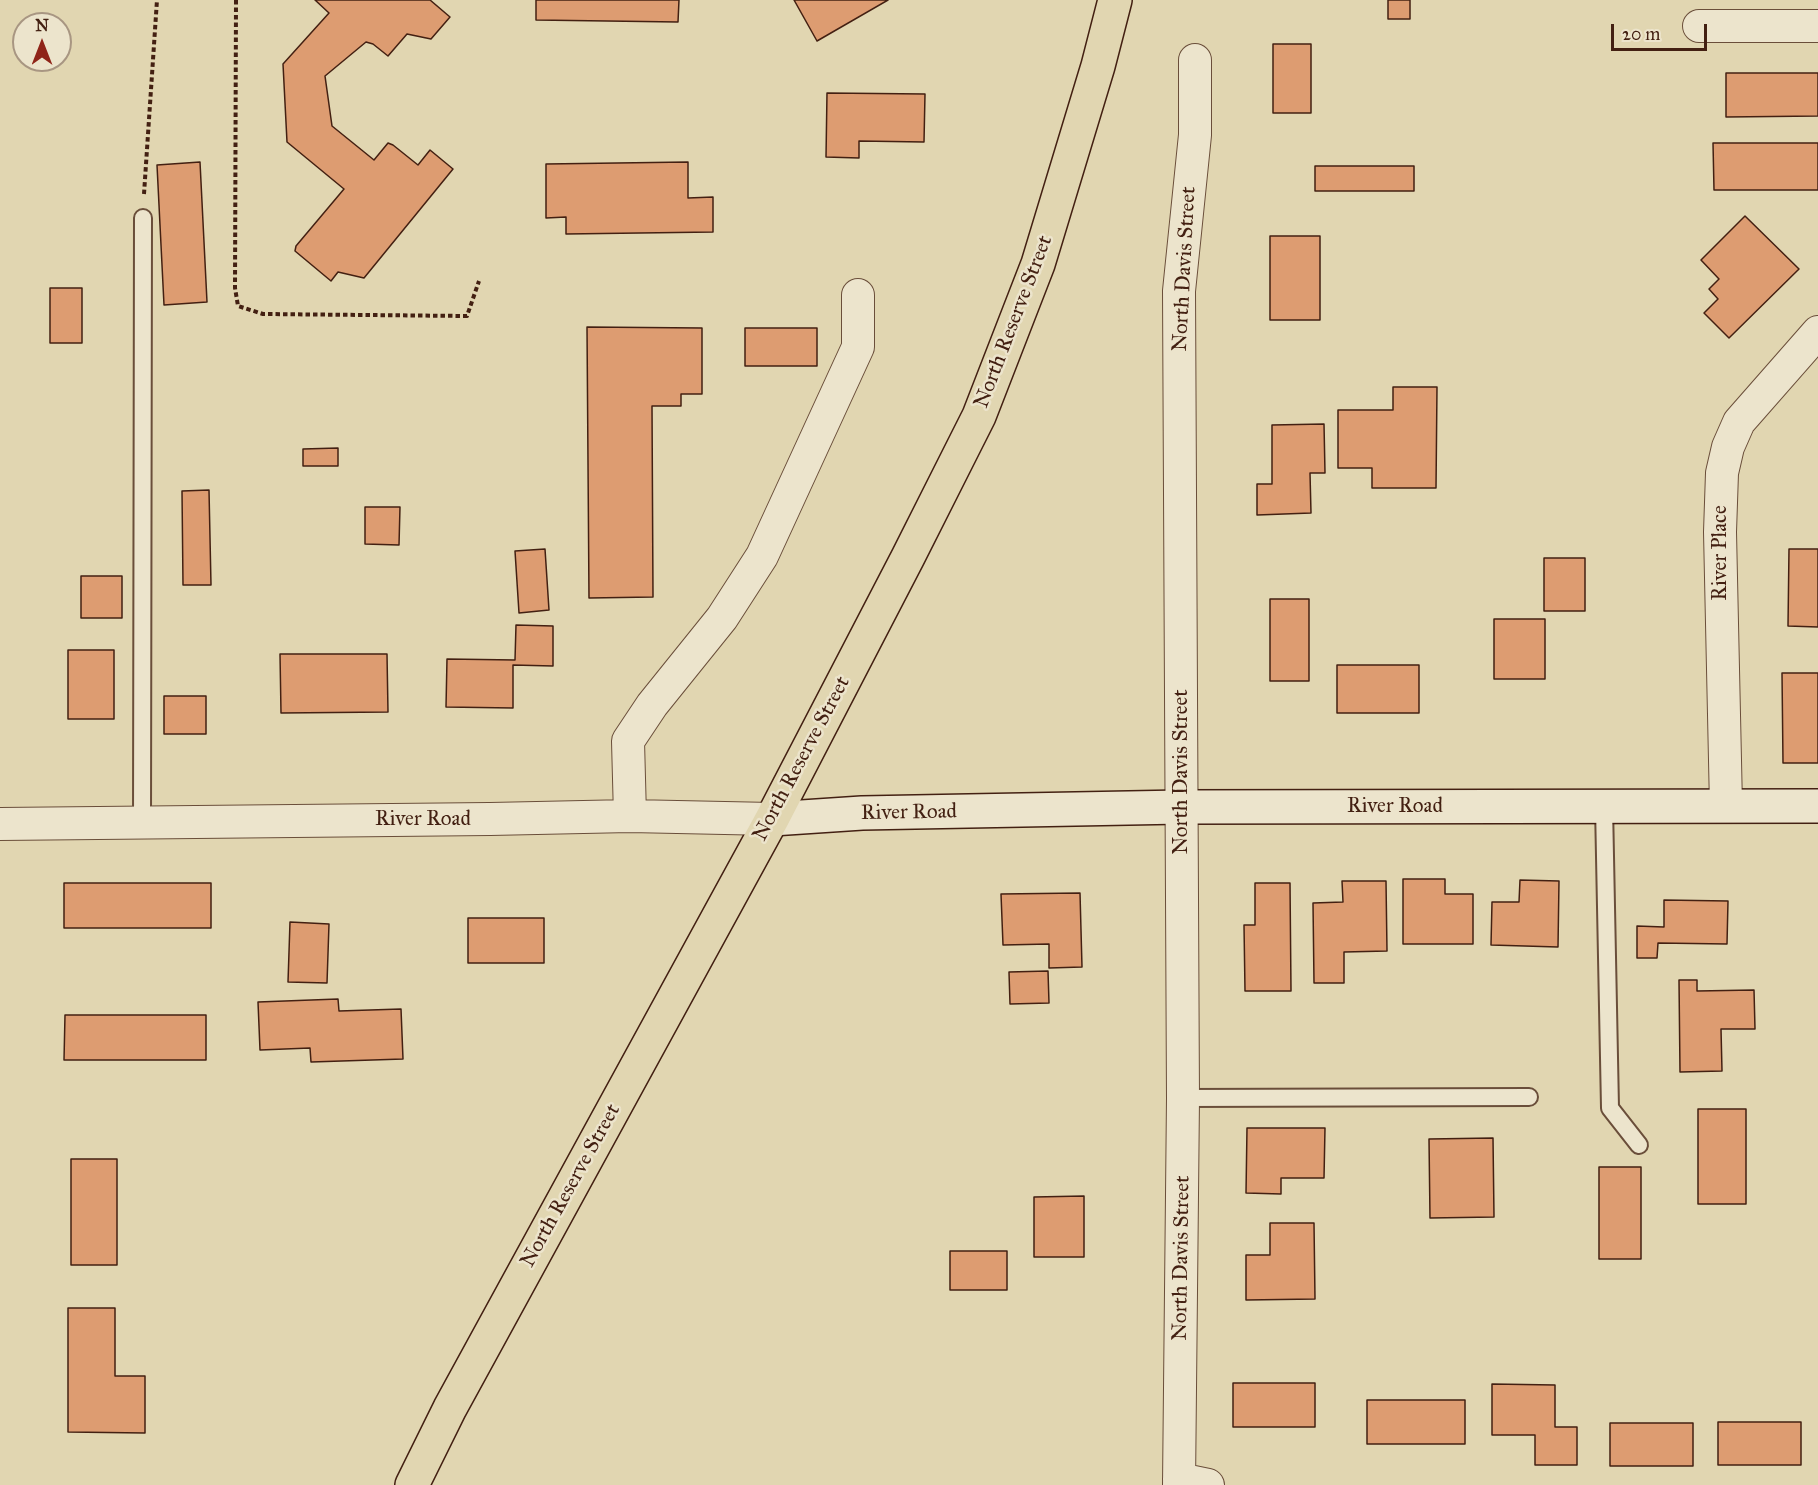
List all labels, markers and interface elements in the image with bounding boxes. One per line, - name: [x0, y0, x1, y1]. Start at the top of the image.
- north arrow: [12, 12, 72, 72]
- scale bar: [1614, 12, 1710, 50]
- text: N: [35, 16, 49, 35]
- text: 20 m: [1622, 23, 1660, 45]
- street label: North Davis Street: [1168, 186, 1202, 352]
- street label: North Reserve Street: [969, 232, 1059, 412]
- street label: River Place: [1708, 505, 1734, 601]
- street label: North Reserve Street: [748, 672, 856, 846]
- street label: North Davis Street: [1169, 689, 1195, 855]
- street label: River Road: [1347, 794, 1443, 820]
- street label: River Road: [861, 800, 957, 826]
- street label: River Road: [375, 807, 471, 833]
- street label: North Reserve Street: [516, 1100, 626, 1272]
- street label: North Davis Street: [1168, 1175, 1196, 1341]

